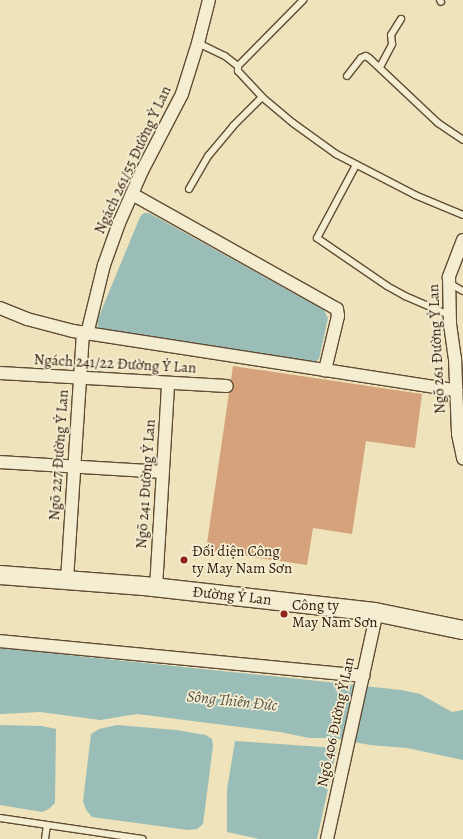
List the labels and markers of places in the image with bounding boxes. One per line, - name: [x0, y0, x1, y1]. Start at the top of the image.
- place label: Đối diện Công ty May Nam Sơn: [192, 542, 292, 577]
- marker: Đối diện Công ty May Nam Sơn: [179, 555, 189, 565]
- place label: Công ty May Nam Sơn: [292, 596, 377, 631]
- marker: Công ty May Nam Sơn: [279, 609, 289, 619]

